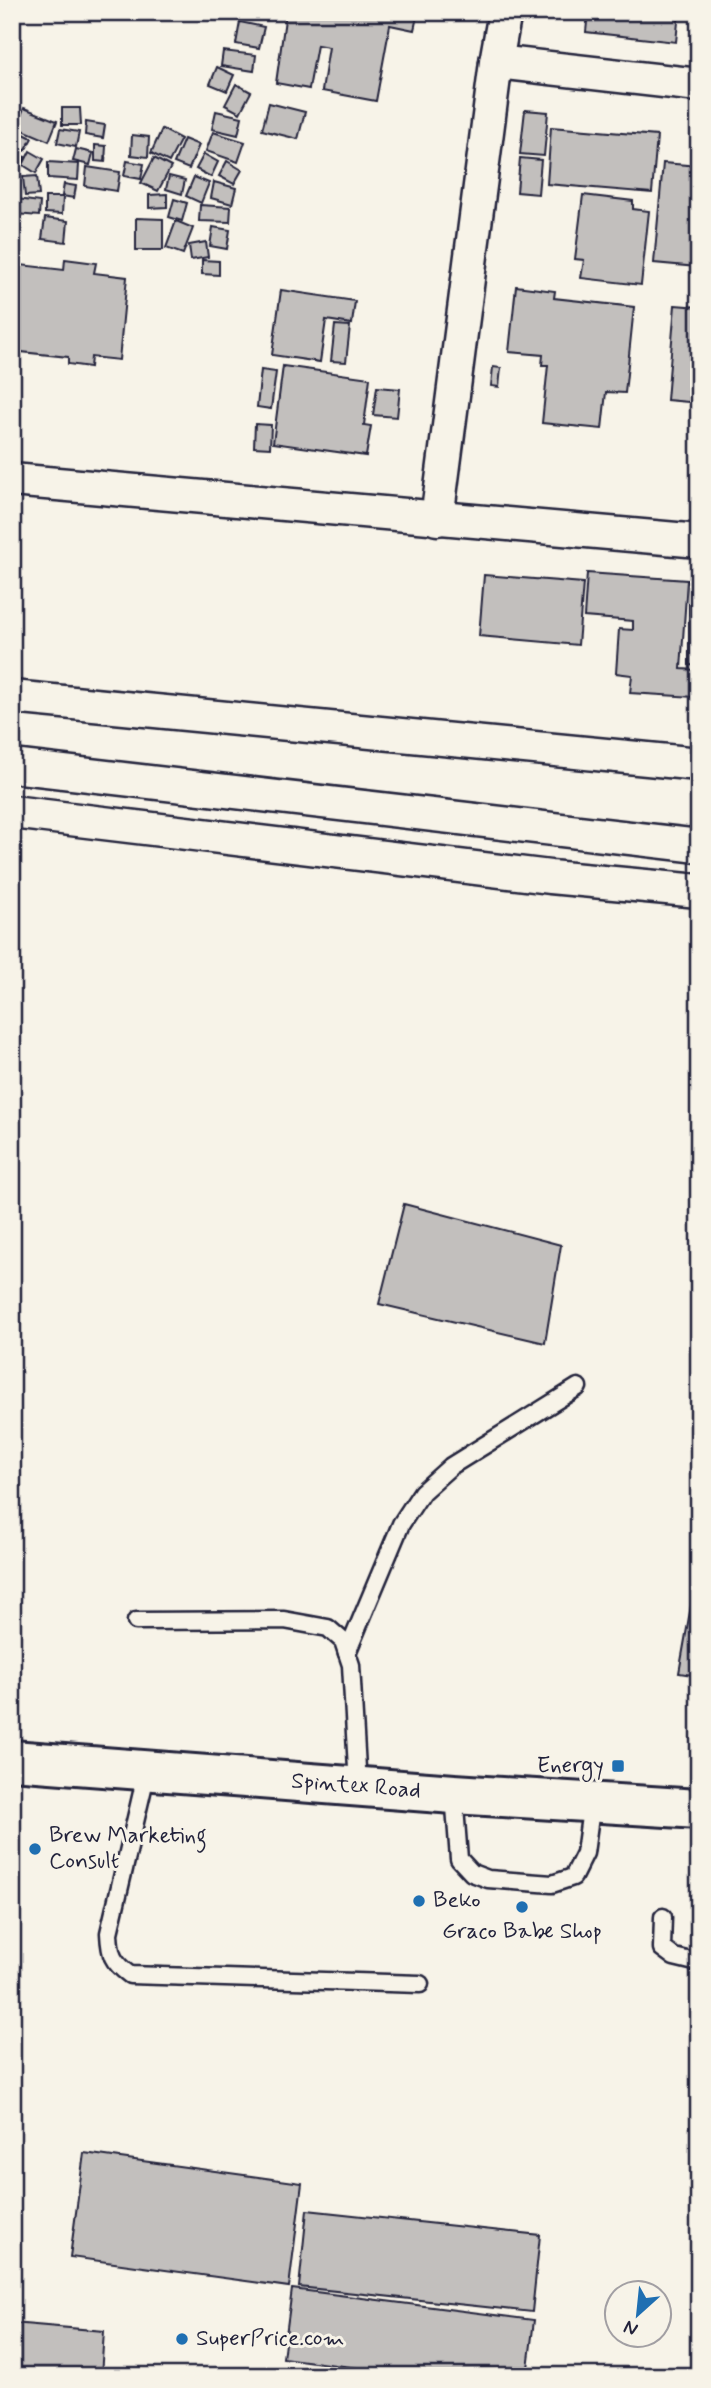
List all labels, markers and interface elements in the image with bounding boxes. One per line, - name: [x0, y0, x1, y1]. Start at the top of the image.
- place label: Energy: [537, 1751, 604, 1783]
- marker: Energy: [610, 1758, 626, 1774]
- street label: Spintex Road: [290, 1767, 422, 1806]
- place label: Brew Marketing Consult: [49, 1821, 207, 1877]
- marker: Brew Marketing Consult: [27, 1841, 43, 1857]
- place label: Beko: [433, 1886, 481, 1916]
- marker: Beko: [411, 1893, 427, 1909]
- marker: Graco Babe Shop: [514, 1899, 530, 1915]
- place label: Graco Babe Shop: [442, 1917, 602, 1947]
- north arrow: [602, 2280, 672, 2350]
- text: N: [620, 2314, 642, 2342]
- place label: SuperPrice.com: [196, 2324, 345, 2354]
- marker: SuperPrice.com: [174, 2331, 190, 2347]

